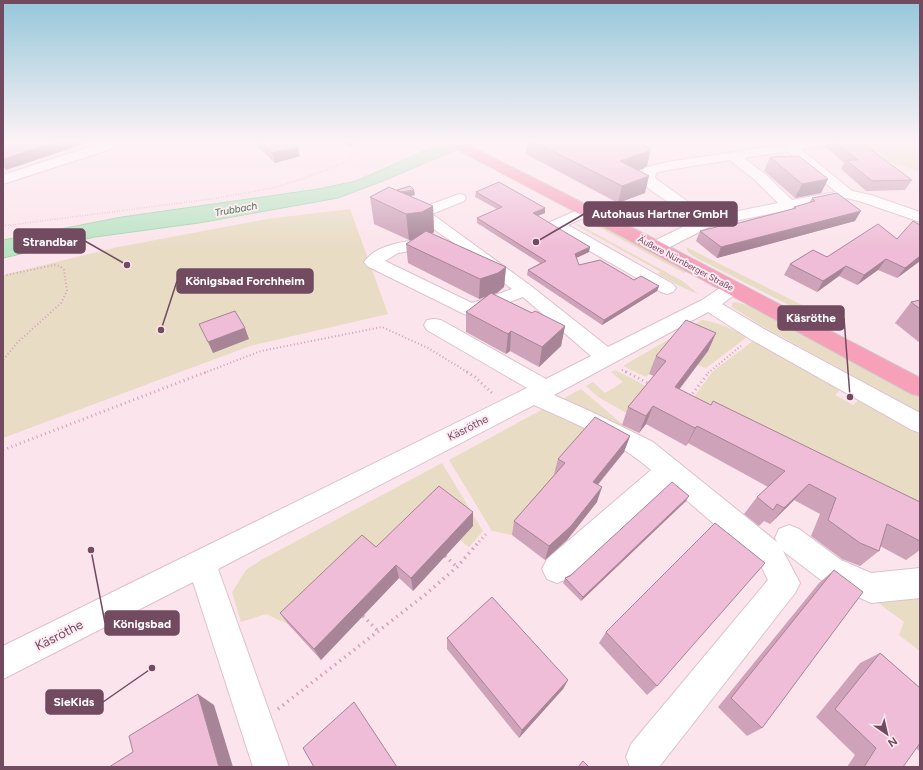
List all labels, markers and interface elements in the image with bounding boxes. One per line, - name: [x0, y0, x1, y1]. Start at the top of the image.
- water label: Trubbach: [214, 199, 259, 219]
- callout: Autohaus Hartner GmbH: [584, 202, 737, 226]
- text: Autohaus Hartner GmbH: [592, 207, 728, 221]
- callout: Strandbar: [14, 229, 85, 253]
- street label: Äußere Nürnberger Straße: [636, 233, 736, 293]
- text: Strandbar: [22, 235, 78, 249]
- callout: Königsbad Forchheim: [177, 269, 313, 293]
- text: Königsbad Forchheim: [185, 274, 305, 288]
- callout: Käsröthe: [778, 306, 844, 330]
- text: Käsröthe: [786, 311, 836, 325]
- street label: Käsröthe: [446, 412, 490, 444]
- callout: Königsbad: [105, 611, 179, 635]
- street label: Käsröthe: [33, 617, 85, 653]
- text: Königsbad: [113, 617, 171, 631]
- callout: SieKids: [46, 690, 103, 714]
- text: SieKids: [54, 695, 95, 709]
- north arrow: [867, 714, 907, 754]
- text: N: [885, 734, 899, 750]

